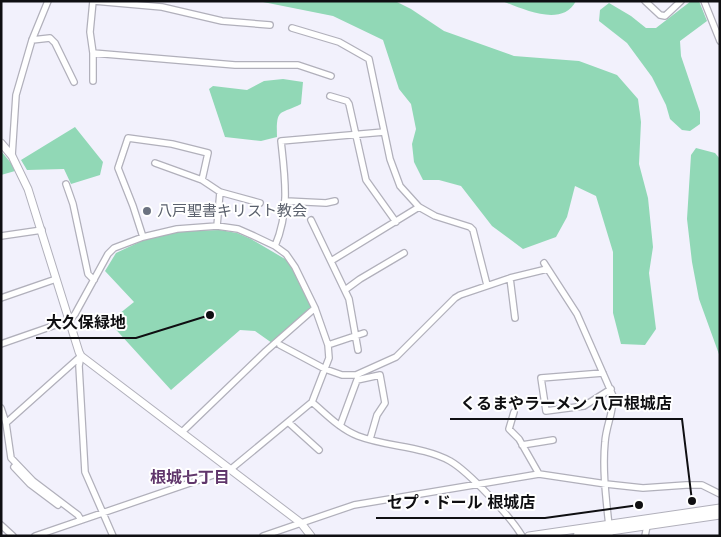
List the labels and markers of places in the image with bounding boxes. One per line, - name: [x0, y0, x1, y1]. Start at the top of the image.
- place label: 八戸聖書キリスト教会: [157, 201, 307, 221]
- marker: 八戸聖書キリスト教会: [141, 205, 153, 217]
- callout: 大久保緑地: [36, 307, 136, 338]
- callout: くるまやラーメン 八戸根城店: [450, 388, 682, 419]
- callout: セプ・ドール 根城店: [376, 487, 545, 518]

